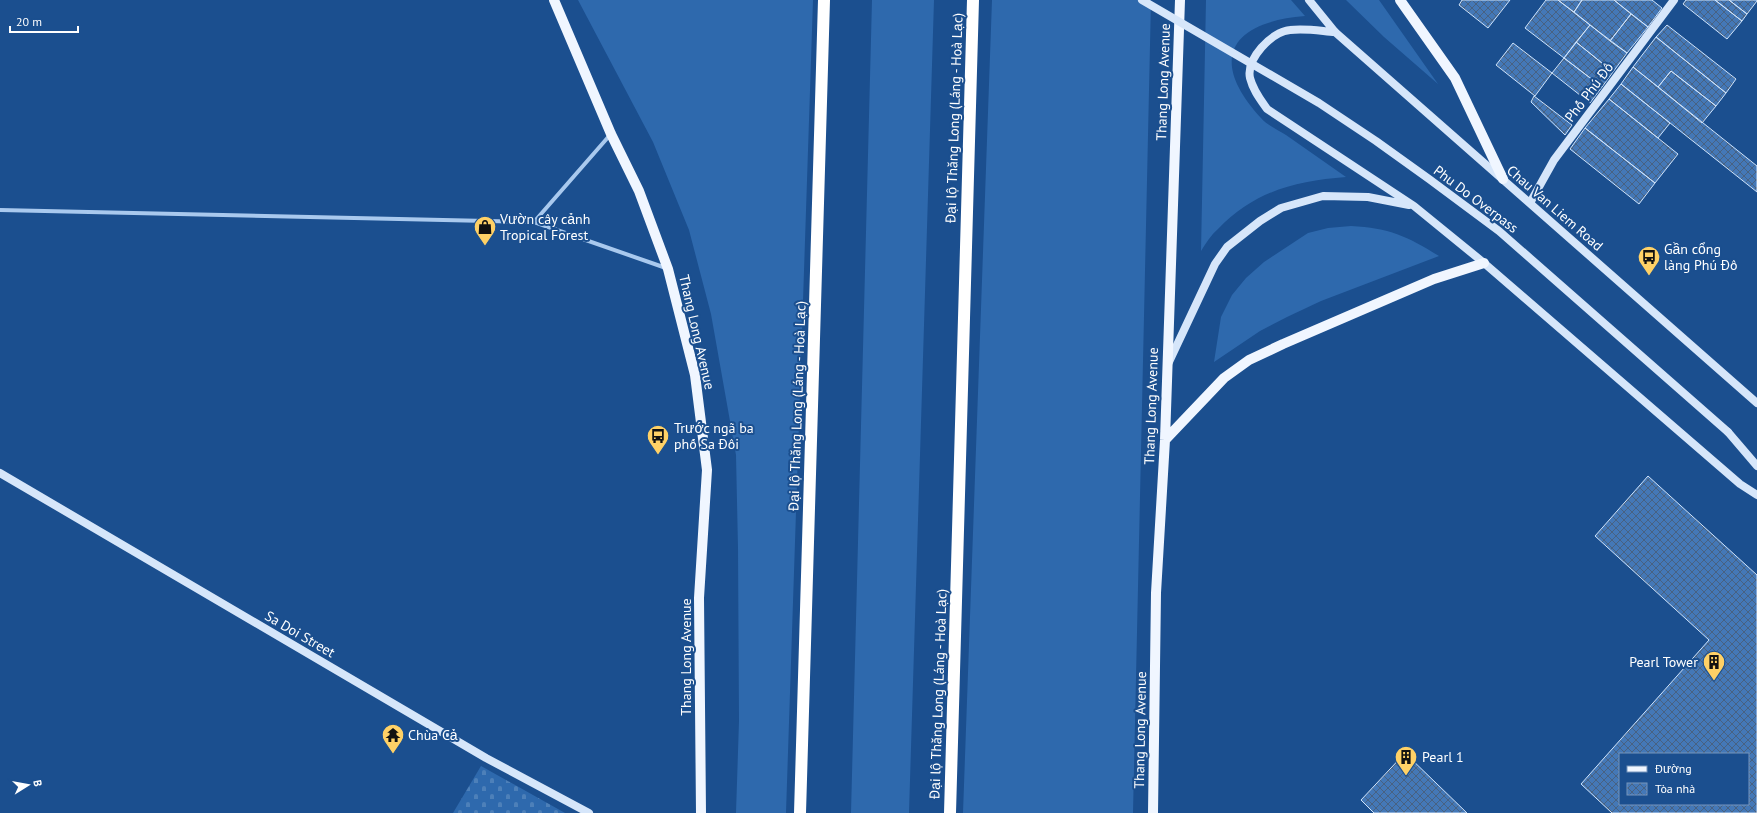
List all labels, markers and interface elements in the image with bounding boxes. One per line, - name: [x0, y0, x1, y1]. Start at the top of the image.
- scale bar: [10, 8, 78, 34]
- street label: Đại lộ Thăng Long (Láng - Hoà Lạc): [941, 13, 967, 224]
- text: 20 m: [16, 14, 42, 29]
- street label: Thang Long Avenue: [1152, 23, 1174, 141]
- street label: Phố Phú Đô: [1561, 59, 1617, 125]
- street label: Phu Do Overpass: [1430, 161, 1522, 237]
- street label: Chau Van Liem Road: [1503, 161, 1607, 255]
- place label: Vườn cây cảnh Tropical Forest: [499, 210, 590, 244]
- shop icon: Vườn cây cảnh Tropical Forest: [472, 214, 498, 247]
- place label: Gần cổng làng Phú Đô: [1664, 240, 1737, 274]
- bus stop icon: Gần cổng làng Phú Đô: [1636, 244, 1662, 277]
- street label: Thang Long Avenue: [675, 273, 719, 391]
- street label: Đại lộ Thăng Long (Láng - Hoà Lạc): [784, 301, 810, 512]
- street label: Thang Long Avenue: [1140, 347, 1162, 465]
- place label: Trước ngã ba phố Sa Đôi: [674, 419, 754, 453]
- bus stop icon: Trước ngã ba phố Sa Đôi: [645, 423, 671, 456]
- street label: Đại lộ Thăng Long (Láng - Hoà Lạc): [925, 589, 951, 800]
- street label: Thang Long Avenue: [677, 598, 695, 716]
- street label: Sa Doi Street: [262, 607, 339, 661]
- building icon: Pearl Tower: [1701, 649, 1727, 682]
- place label: Pearl Tower: [1629, 653, 1698, 671]
- street label: Thang Long Avenue: [1130, 671, 1150, 789]
- temple icon: Chùa Cả: [380, 722, 406, 755]
- place label: Chùa Cả: [408, 726, 458, 744]
- building icon: Pearl 1: [1393, 744, 1419, 777]
- place label: Pearl 1: [1422, 748, 1464, 766]
- legend: [1619, 753, 1749, 805]
- text: Đường: [1654, 761, 1692, 776]
- north arrow: [8, 765, 48, 805]
- text: B: [30, 779, 45, 788]
- text: Tòa nhà: [1655, 781, 1695, 796]

